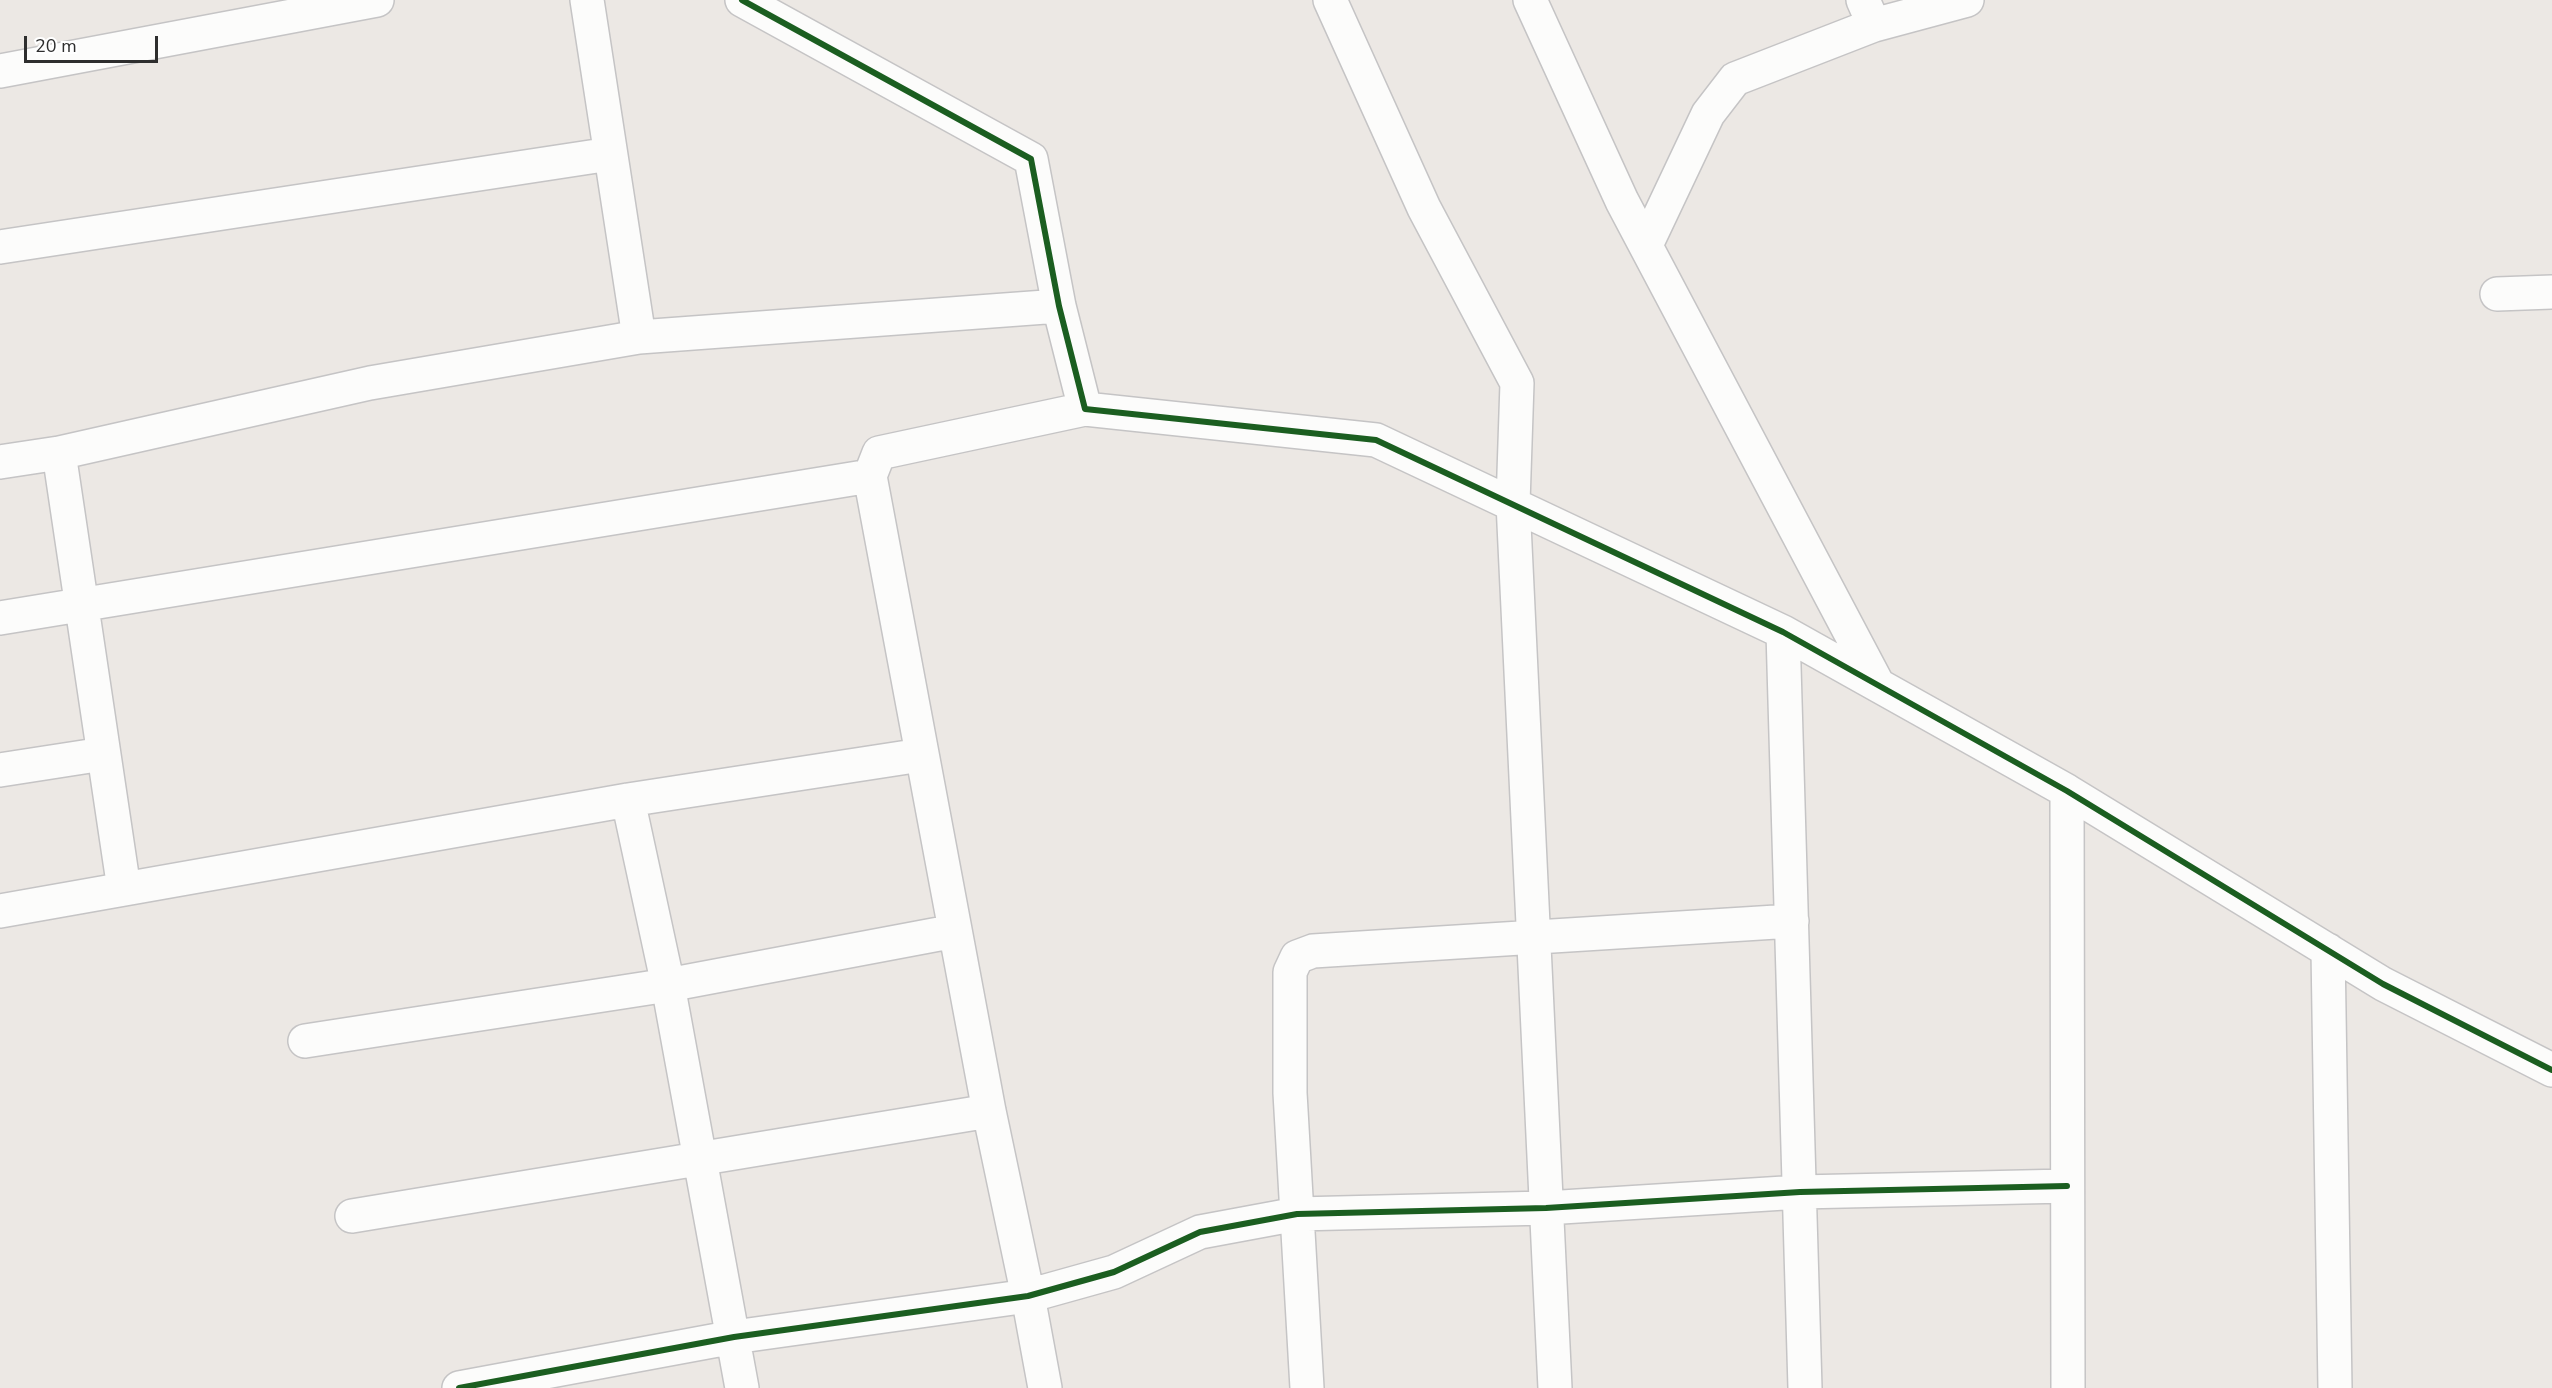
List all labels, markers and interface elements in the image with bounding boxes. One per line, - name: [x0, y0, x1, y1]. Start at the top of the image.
- scale bar: [27, 24, 160, 62]
- text: 20 m: [35, 34, 77, 58]

